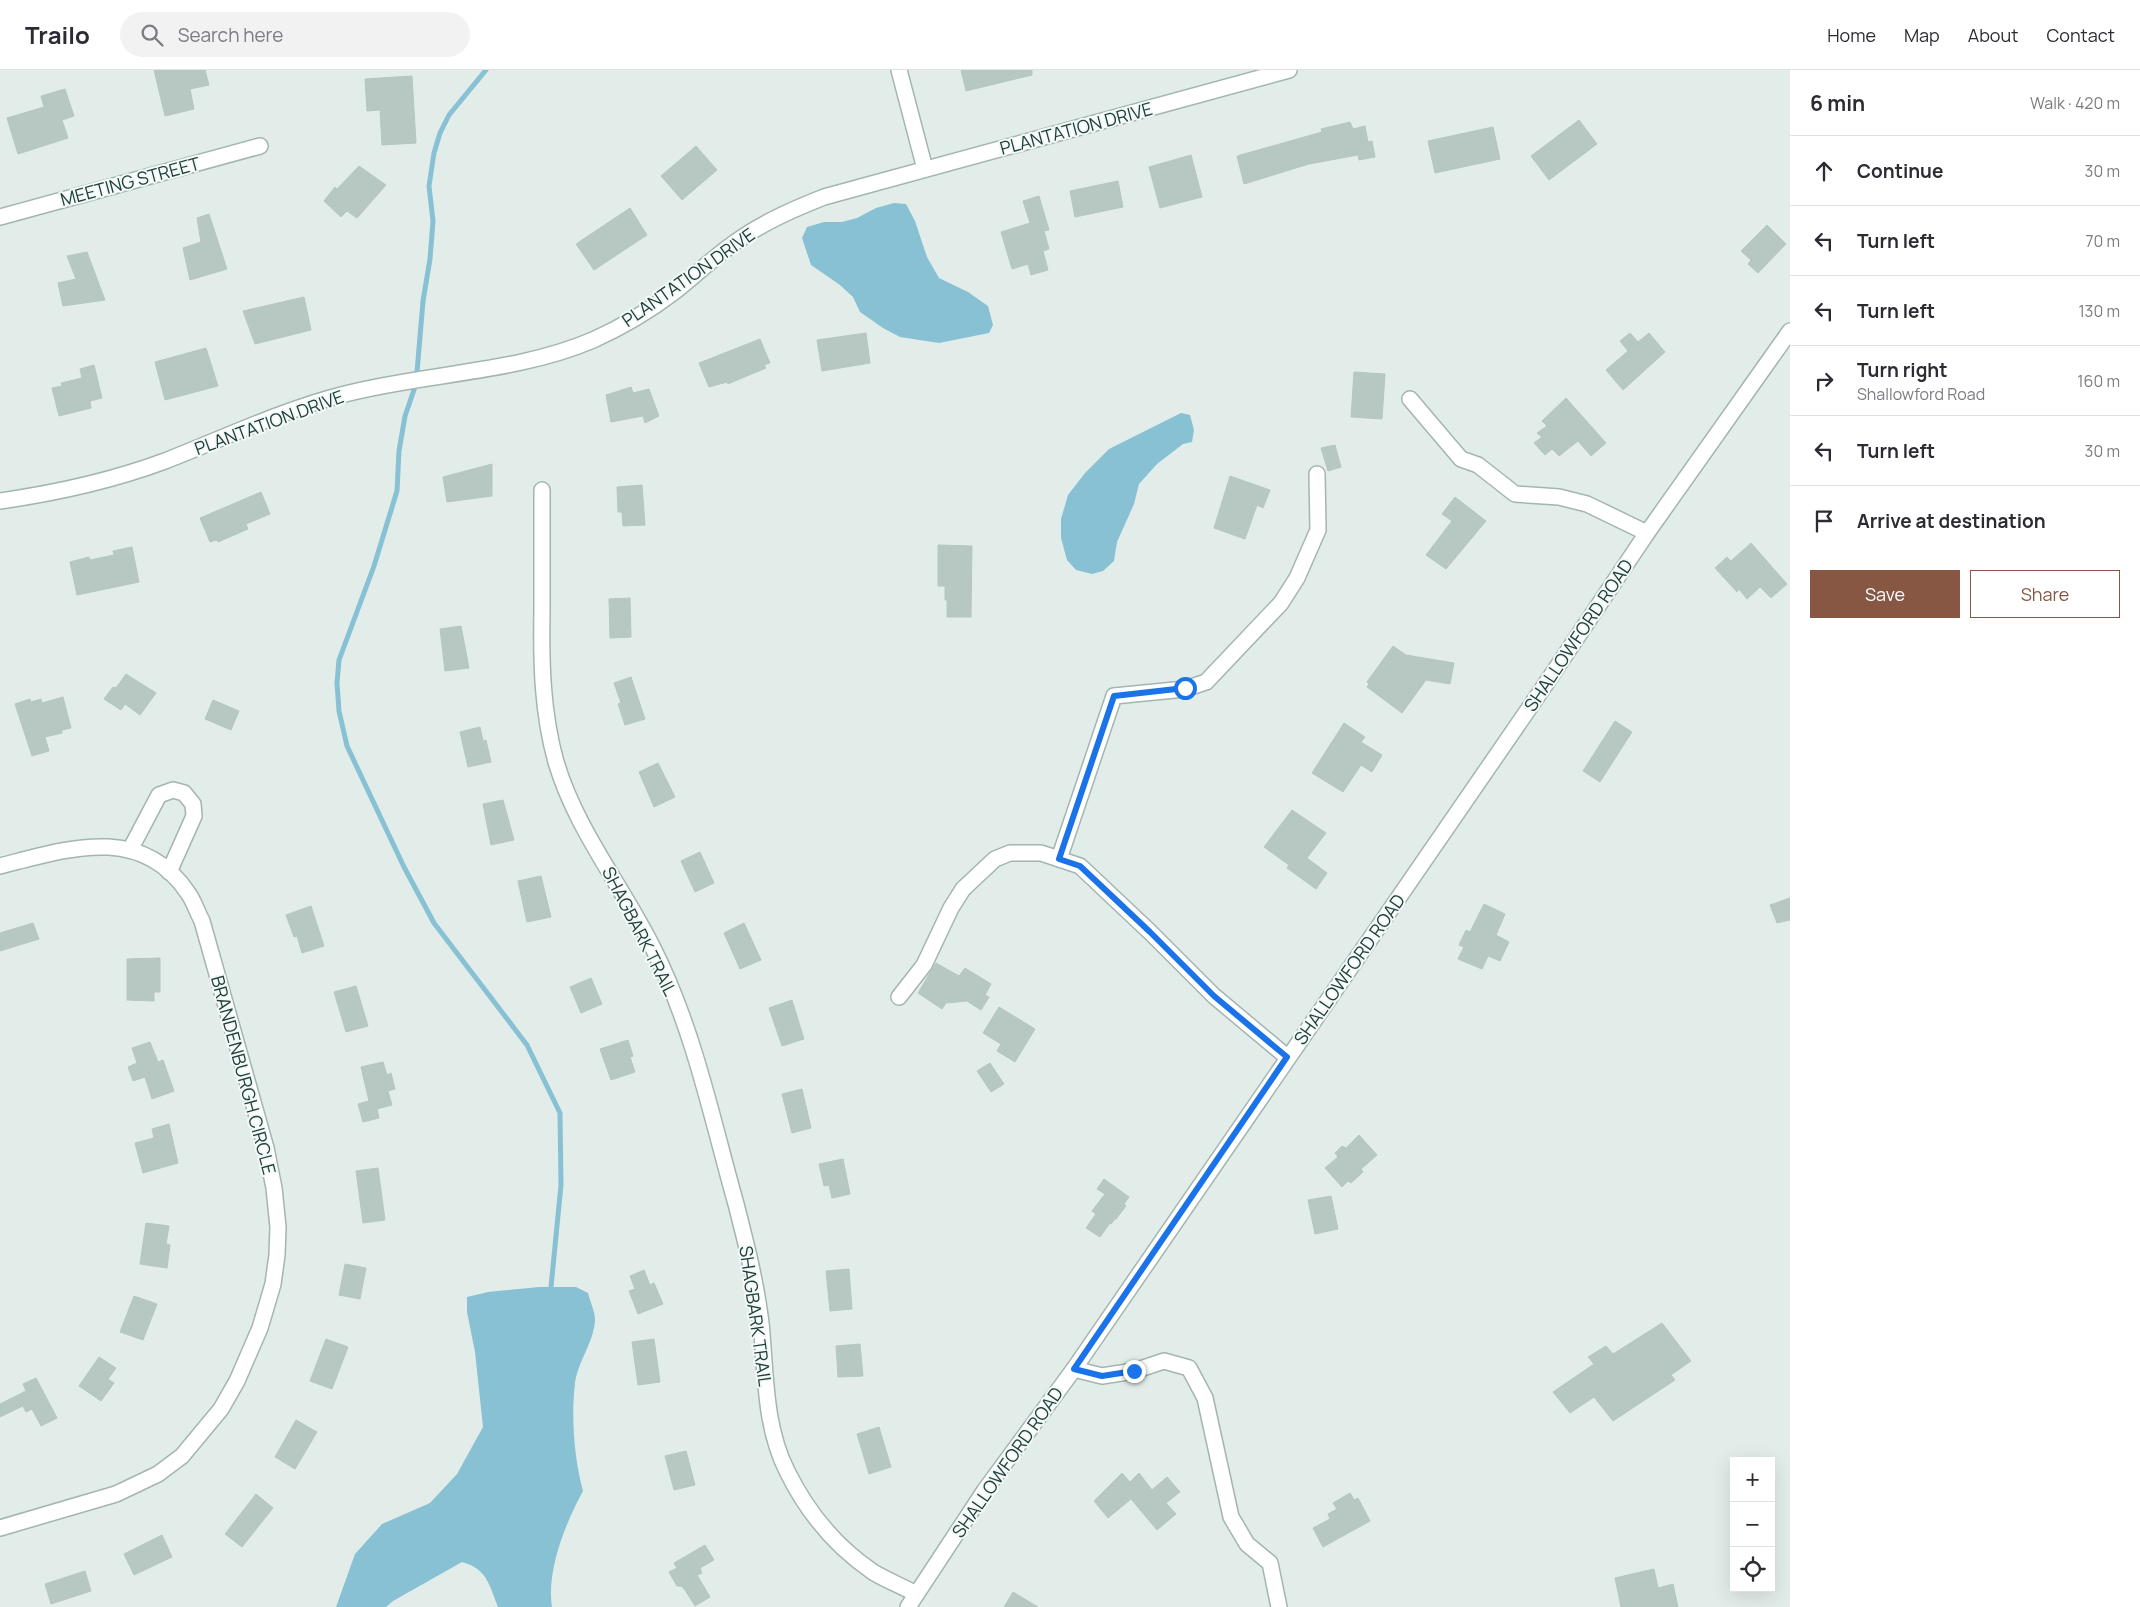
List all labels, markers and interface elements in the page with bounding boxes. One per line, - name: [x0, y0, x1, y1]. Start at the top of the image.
- search box: [120, 12, 470, 57]
- text: Trailo: [25, 18, 90, 51]
- icon: search: [138, 21, 166, 49]
- text: Search here: [178, 22, 283, 48]
- text: Home: [1827, 23, 1876, 47]
- text: Map: [1904, 23, 1940, 47]
- text: About: [1968, 23, 2018, 47]
- text: Contact: [2046, 23, 2115, 47]
- text: 6 min: [1810, 89, 1865, 117]
- text: Walk · 420 m: [2030, 92, 2120, 114]
- street label: PLANTATION DRIVE: [997, 96, 1155, 160]
- street label: MEETING STREET: [58, 151, 203, 211]
- icon: ahead: [1810, 157, 1838, 185]
- text: Continue: [1857, 158, 1943, 184]
- text: 30 m: [2085, 160, 2120, 182]
- street label: PLANTATION DRIVE: [617, 222, 759, 332]
- icon: left: [1810, 227, 1838, 255]
- text: Turn left: [1857, 228, 1935, 254]
- text: 70 m: [2085, 230, 2120, 252]
- icon: left: [1810, 297, 1838, 325]
- text: Turn left: [1857, 298, 1935, 324]
- text: 130 m: [2078, 300, 2120, 322]
- text: Turn right: [1857, 357, 1947, 383]
- icon: right: [1810, 367, 1838, 395]
- text: 160 m: [2077, 370, 2120, 392]
- text: Shallowford Road: [1857, 383, 1985, 405]
- street label: PLANTATION DRIVE: [191, 384, 347, 460]
- icon: left: [1810, 437, 1838, 465]
- text: Turn left: [1857, 438, 1935, 464]
- text: 30 m: [2085, 440, 2120, 462]
- icon: arrive: [1810, 507, 1838, 535]
- text: Arrive at destination: [1857, 508, 2046, 534]
- street label: SHALLOWFORD ROAD: [1518, 554, 1638, 716]
- button: Save: [1810, 570, 1960, 618]
- button: Share: [1970, 570, 2120, 618]
- route start: [1174, 677, 1197, 700]
- street label: SHAGBARK TRAIL: [597, 862, 683, 1000]
- street label: SHALLOWFORD ROAD: [1288, 889, 1410, 1049]
- street label: BRANDENBURGH CIRCLE: [206, 973, 282, 1177]
- street label: SHAGBARK TRAIL: [734, 1244, 778, 1388]
- route end: [1123, 1360, 1146, 1383]
- street label: SHALLOWFORD ROAD: [946, 1382, 1068, 1542]
- map controls: [1730, 1457, 1775, 1592]
- button: +: [1730, 1457, 1775, 1502]
- button: −: [1730, 1502, 1775, 1547]
- button: locate: [1730, 1547, 1775, 1592]

